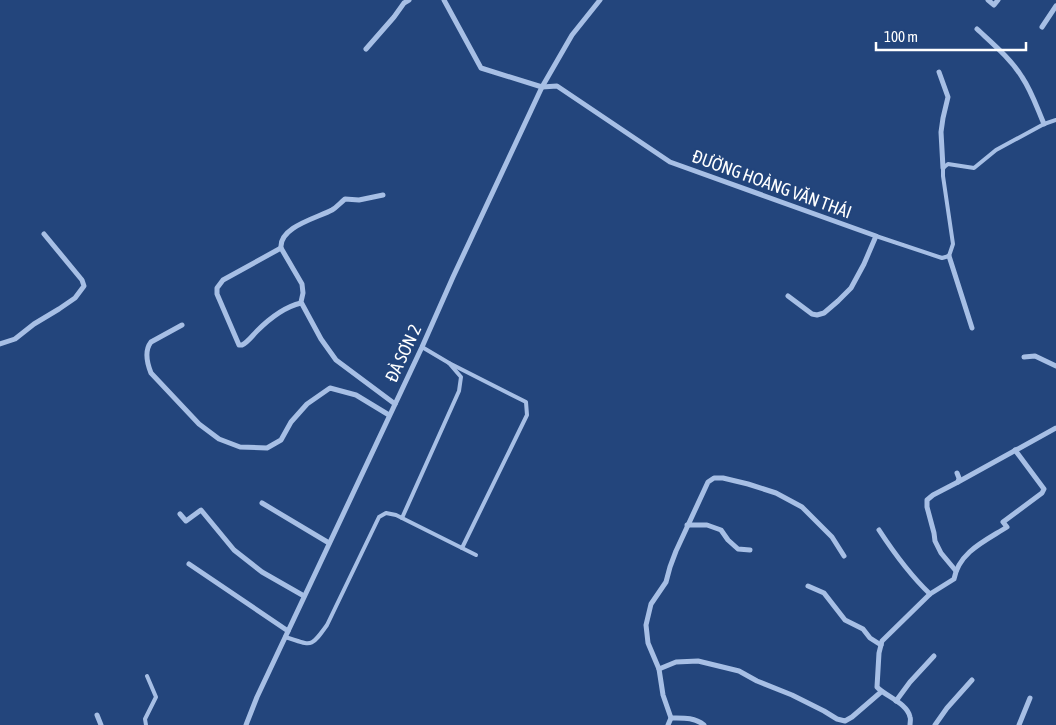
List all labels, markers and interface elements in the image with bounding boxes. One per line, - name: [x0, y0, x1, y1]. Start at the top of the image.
- scale bar: [876, 20, 1026, 52]
- text: 100 m: [884, 28, 918, 45]
- street label: ĐƯỜNG HOÀNG VĂN THÁI: [689, 145, 855, 223]
- street label: ĐÀ SƠN 2: [381, 321, 425, 385]

